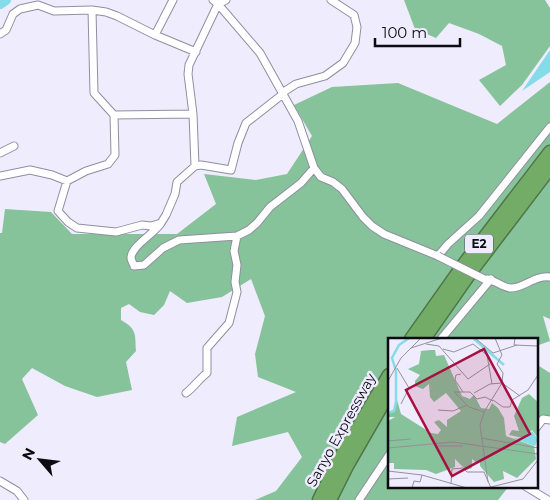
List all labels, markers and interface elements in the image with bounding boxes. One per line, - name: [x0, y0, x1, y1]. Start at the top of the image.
- scale bar: [375, 15, 460, 47]
- text: 100 m: [382, 23, 427, 42]
- road number: E2: [465, 234, 493, 253]
- inset map: [388, 338, 538, 488]
- street label: Sanyo Expressway: [302, 370, 380, 490]
- north arrow: [15, 435, 65, 485]
- text: N: [18, 445, 39, 463]

